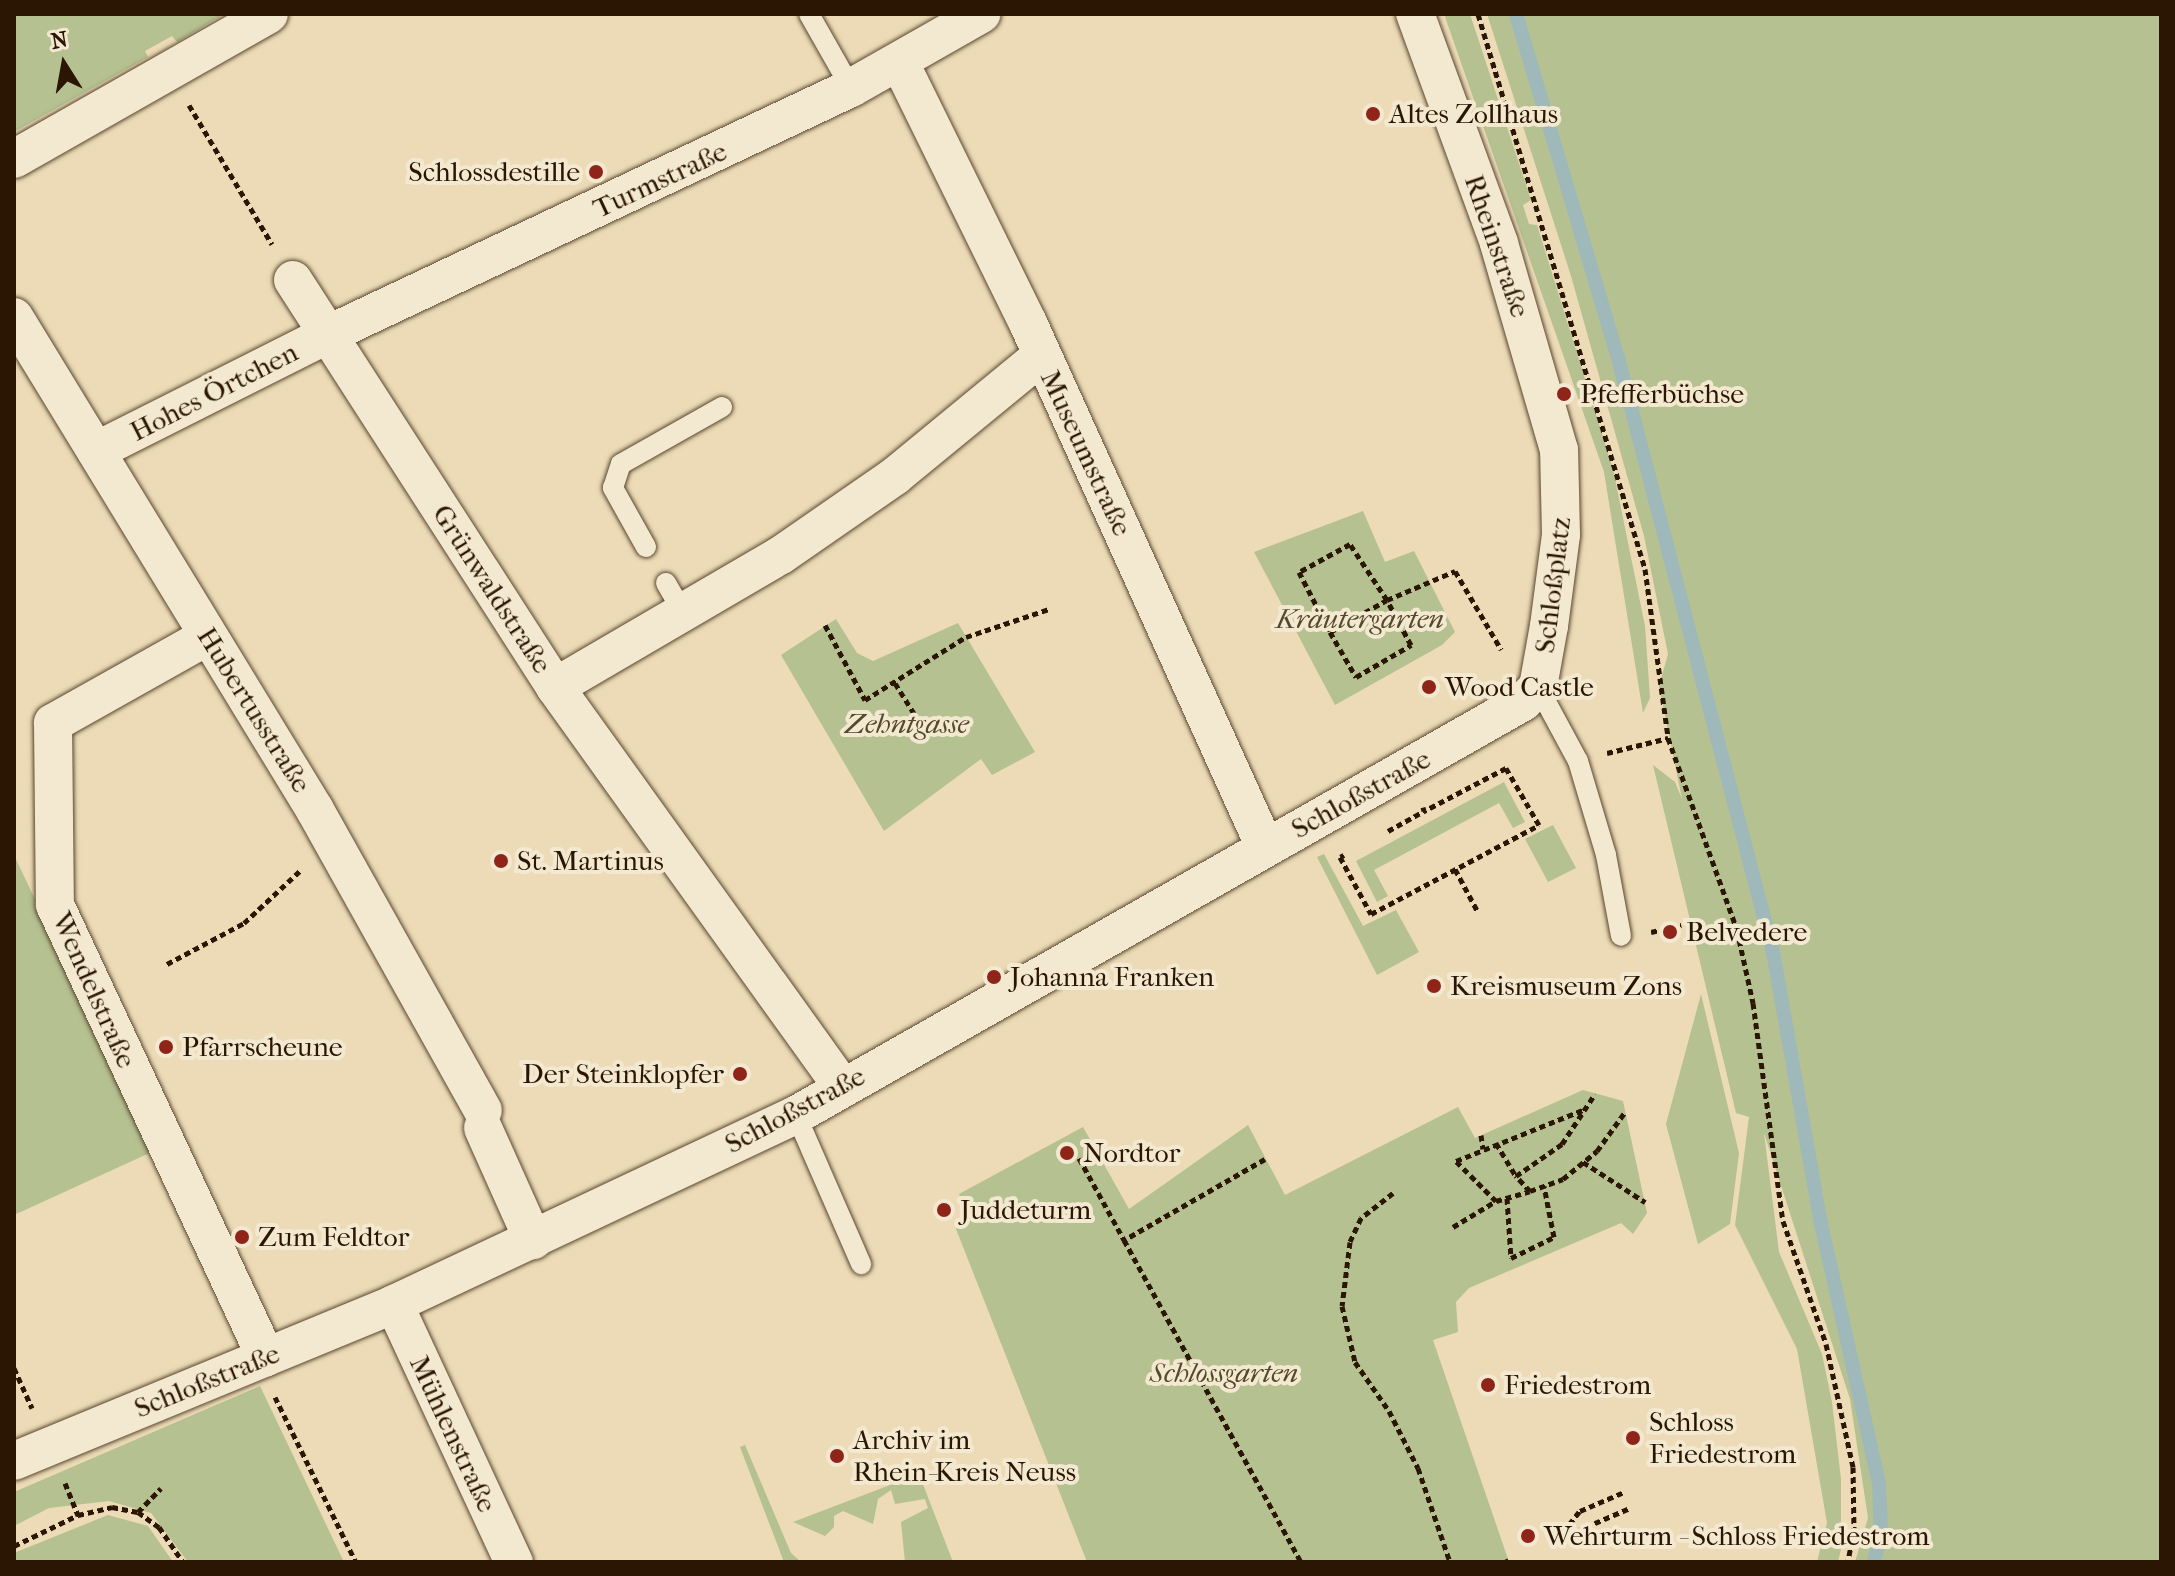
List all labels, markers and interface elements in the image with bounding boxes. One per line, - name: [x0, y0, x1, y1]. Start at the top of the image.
- north arrow: [24, 24, 104, 104]
- text: N: [49, 26, 70, 55]
- place label: Altes Zollhaus: [1389, 97, 1558, 131]
- marker: Altes Zollhaus: [1364, 105, 1382, 123]
- street label: Turmstraße: [588, 134, 732, 226]
- place label: Schlossdestille: [408, 155, 580, 189]
- marker: Schlossdestille: [587, 163, 605, 181]
- street label: Rheinstraße: [1457, 170, 1537, 322]
- street label: Hohes Örtchen: [125, 335, 303, 449]
- street label: Museumstraße: [1033, 365, 1139, 541]
- place label: Pfefferbüchse: [1580, 377, 1744, 411]
- marker: Pfefferbüchse: [1555, 385, 1573, 403]
- street label: Grünwaldstraße: [425, 498, 559, 680]
- street label: Schloßplatz: [1528, 515, 1578, 655]
- park label: Kräutergarten: [1276, 602, 1444, 636]
- street label: Hubertusstraße: [190, 621, 318, 799]
- place label: Wood Castle: [1445, 670, 1594, 704]
- marker: Wood Castle: [1420, 678, 1438, 696]
- park label: Zehntgasse: [845, 707, 969, 741]
- street label: Schloßstraße: [1286, 742, 1436, 846]
- place label: St. Martinus: [517, 844, 664, 878]
- marker: St. Martinus: [492, 852, 510, 870]
- street label: Wendelstraße: [45, 907, 143, 1073]
- place label: Belvedere: [1686, 915, 1807, 949]
- marker: Belvedere: [1661, 923, 1679, 941]
- place label: Johanna Franken: [1010, 960, 1214, 994]
- marker: Johanna Franken: [985, 968, 1003, 986]
- place label: Kreismuseum Zons: [1450, 969, 1682, 1003]
- marker: Kreismuseum Zons: [1425, 977, 1443, 995]
- place label: Pfarrscheune: [182, 1030, 343, 1064]
- marker: Pfarrscheune: [157, 1038, 175, 1056]
- place label: Der Steinklopfer: [522, 1057, 724, 1091]
- street label: Schloßstraße: [719, 1059, 871, 1161]
- marker: Der Steinklopfer: [731, 1065, 749, 1083]
- place label: Nordtor: [1083, 1136, 1180, 1170]
- marker: Nordtor: [1058, 1144, 1076, 1162]
- place label: Juddeturm: [960, 1193, 1091, 1227]
- marker: Juddeturm: [935, 1201, 953, 1219]
- place label: Zum Feldtor: [258, 1220, 409, 1254]
- marker: Zum Feldtor: [233, 1228, 251, 1246]
- street label: Schloßstraße: [129, 1337, 285, 1425]
- street label: Mühlenstraße: [402, 1350, 504, 1518]
- park label: Schlossgarten: [1150, 1356, 1298, 1390]
- place label: Friedestrom: [1504, 1368, 1651, 1402]
- marker: Friedestrom: [1479, 1376, 1497, 1394]
- place label: Schloss Friedestrom: [1649, 1405, 1796, 1471]
- place label: Archiv im Rhein-Kreis Neuss: [853, 1423, 1076, 1489]
- marker: Schloss Friedestrom: [1624, 1429, 1642, 1447]
- marker: Archiv im Rhein-Kreis Neuss: [828, 1447, 846, 1465]
- place label: Wehrturm - Schloss Friedestrom: [1544, 1519, 1930, 1553]
- marker: Wehrturm - Schloss Friedestrom: [1519, 1527, 1537, 1545]

